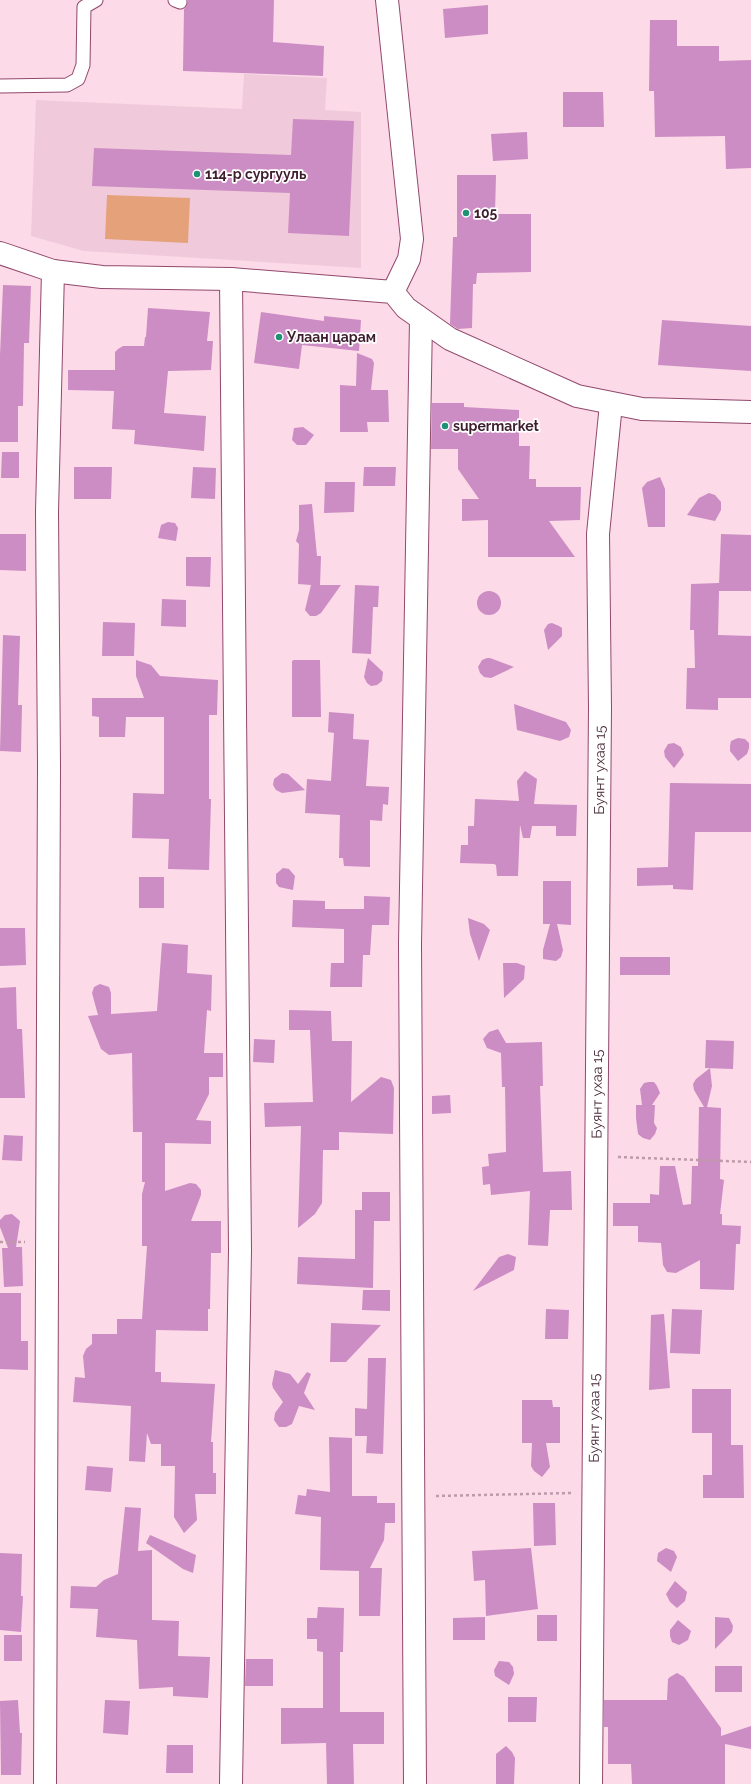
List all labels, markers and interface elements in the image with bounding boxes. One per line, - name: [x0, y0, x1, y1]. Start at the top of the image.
- place label: 114-р сургууль: [205, 166, 307, 182]
- marker: 114-р сургууль: [192, 169, 202, 179]
- place label: 105: [474, 205, 498, 221]
- marker: 105: [461, 208, 471, 218]
- place label: Улаан царам: [286, 329, 376, 345]
- marker: Улаан царам: [274, 332, 284, 342]
- place label: supermarket: [453, 418, 539, 434]
- marker: supermarket: [440, 421, 450, 431]
- street label: Буянт ухаа 15: [591, 725, 608, 815]
- street label: Буянт ухаа 15: [588, 1049, 605, 1139]
- street label: Буянт ухаа 15: [586, 1373, 602, 1463]

